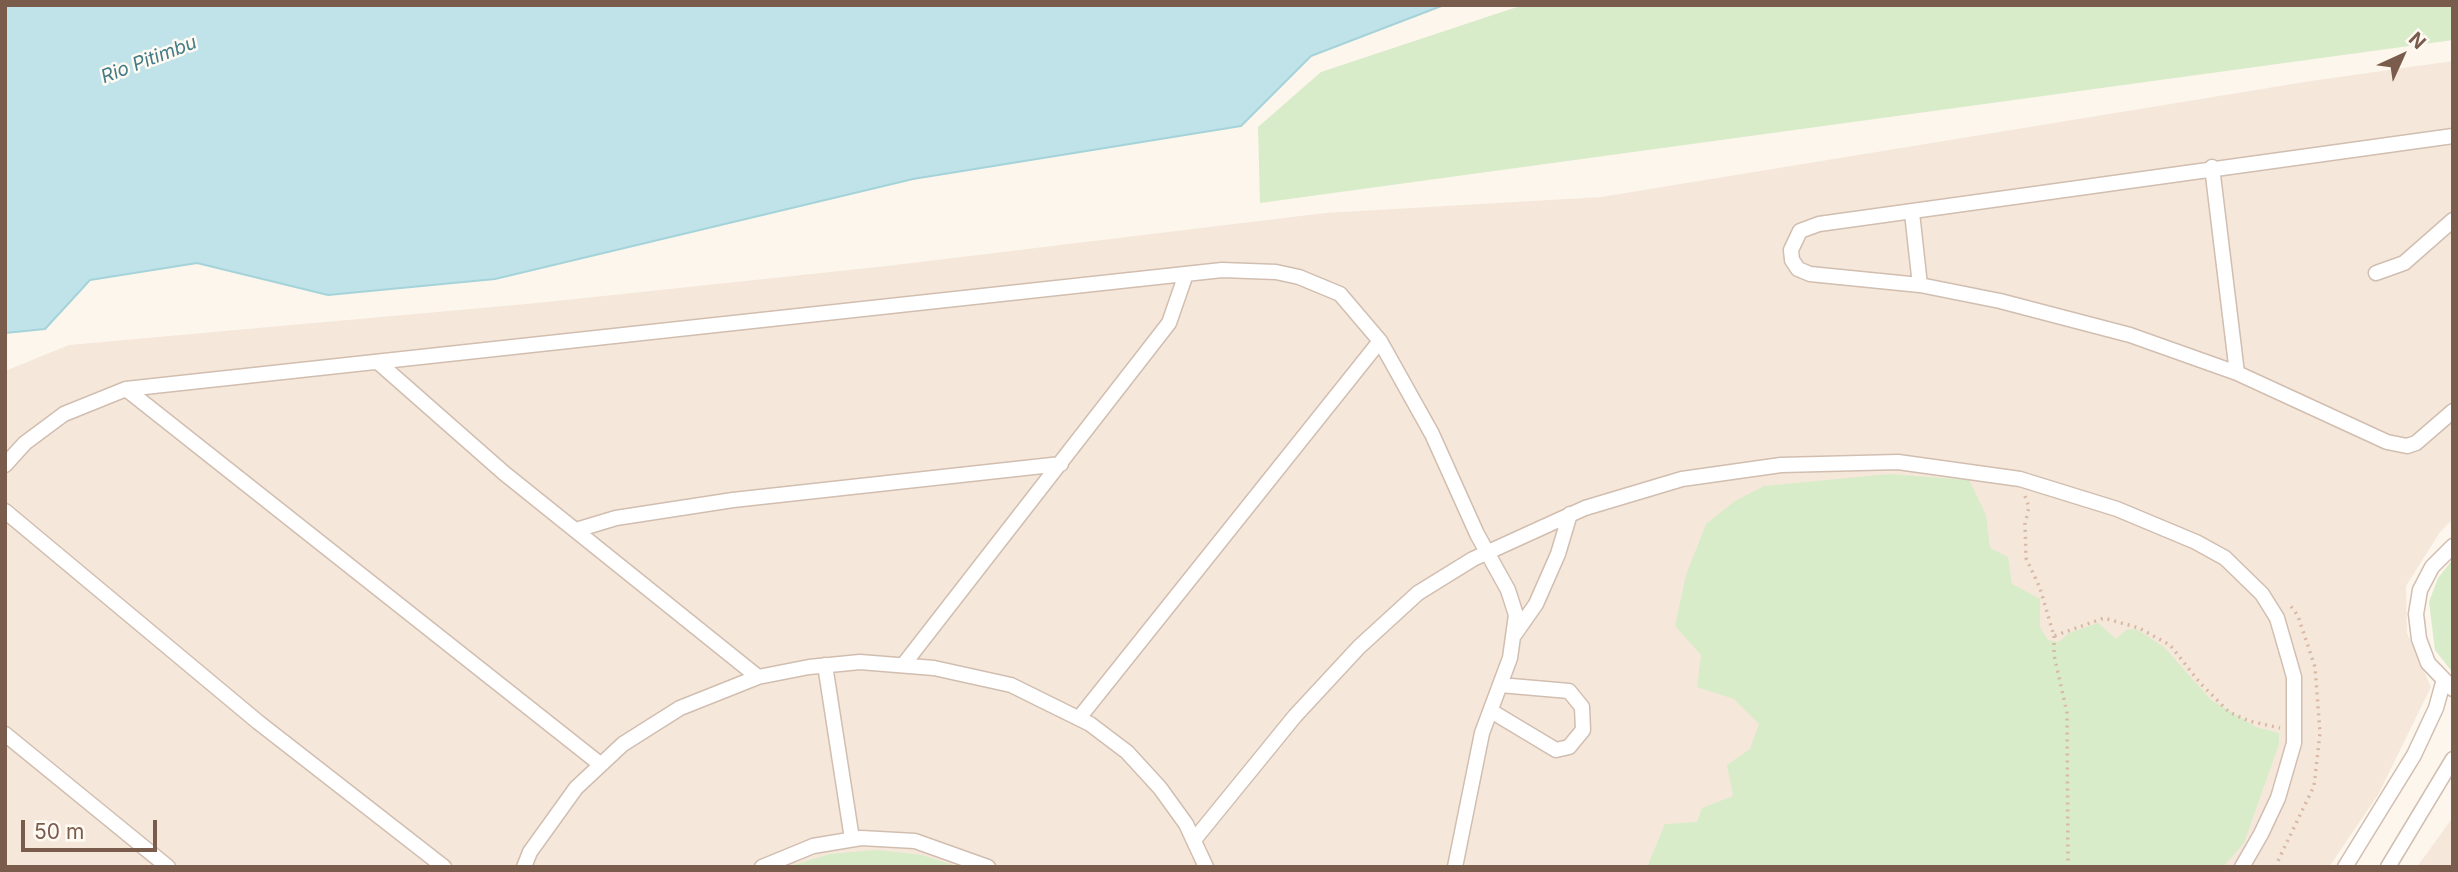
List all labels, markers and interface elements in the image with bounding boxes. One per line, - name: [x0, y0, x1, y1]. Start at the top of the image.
- north arrow: [2367, 21, 2437, 91]
- text: N: [2404, 28, 2430, 54]
- water label: Rio Pitimbu: [98, 31, 200, 89]
- scale bar: [24, 806, 161, 850]
- text: 50 m: [34, 819, 84, 844]

